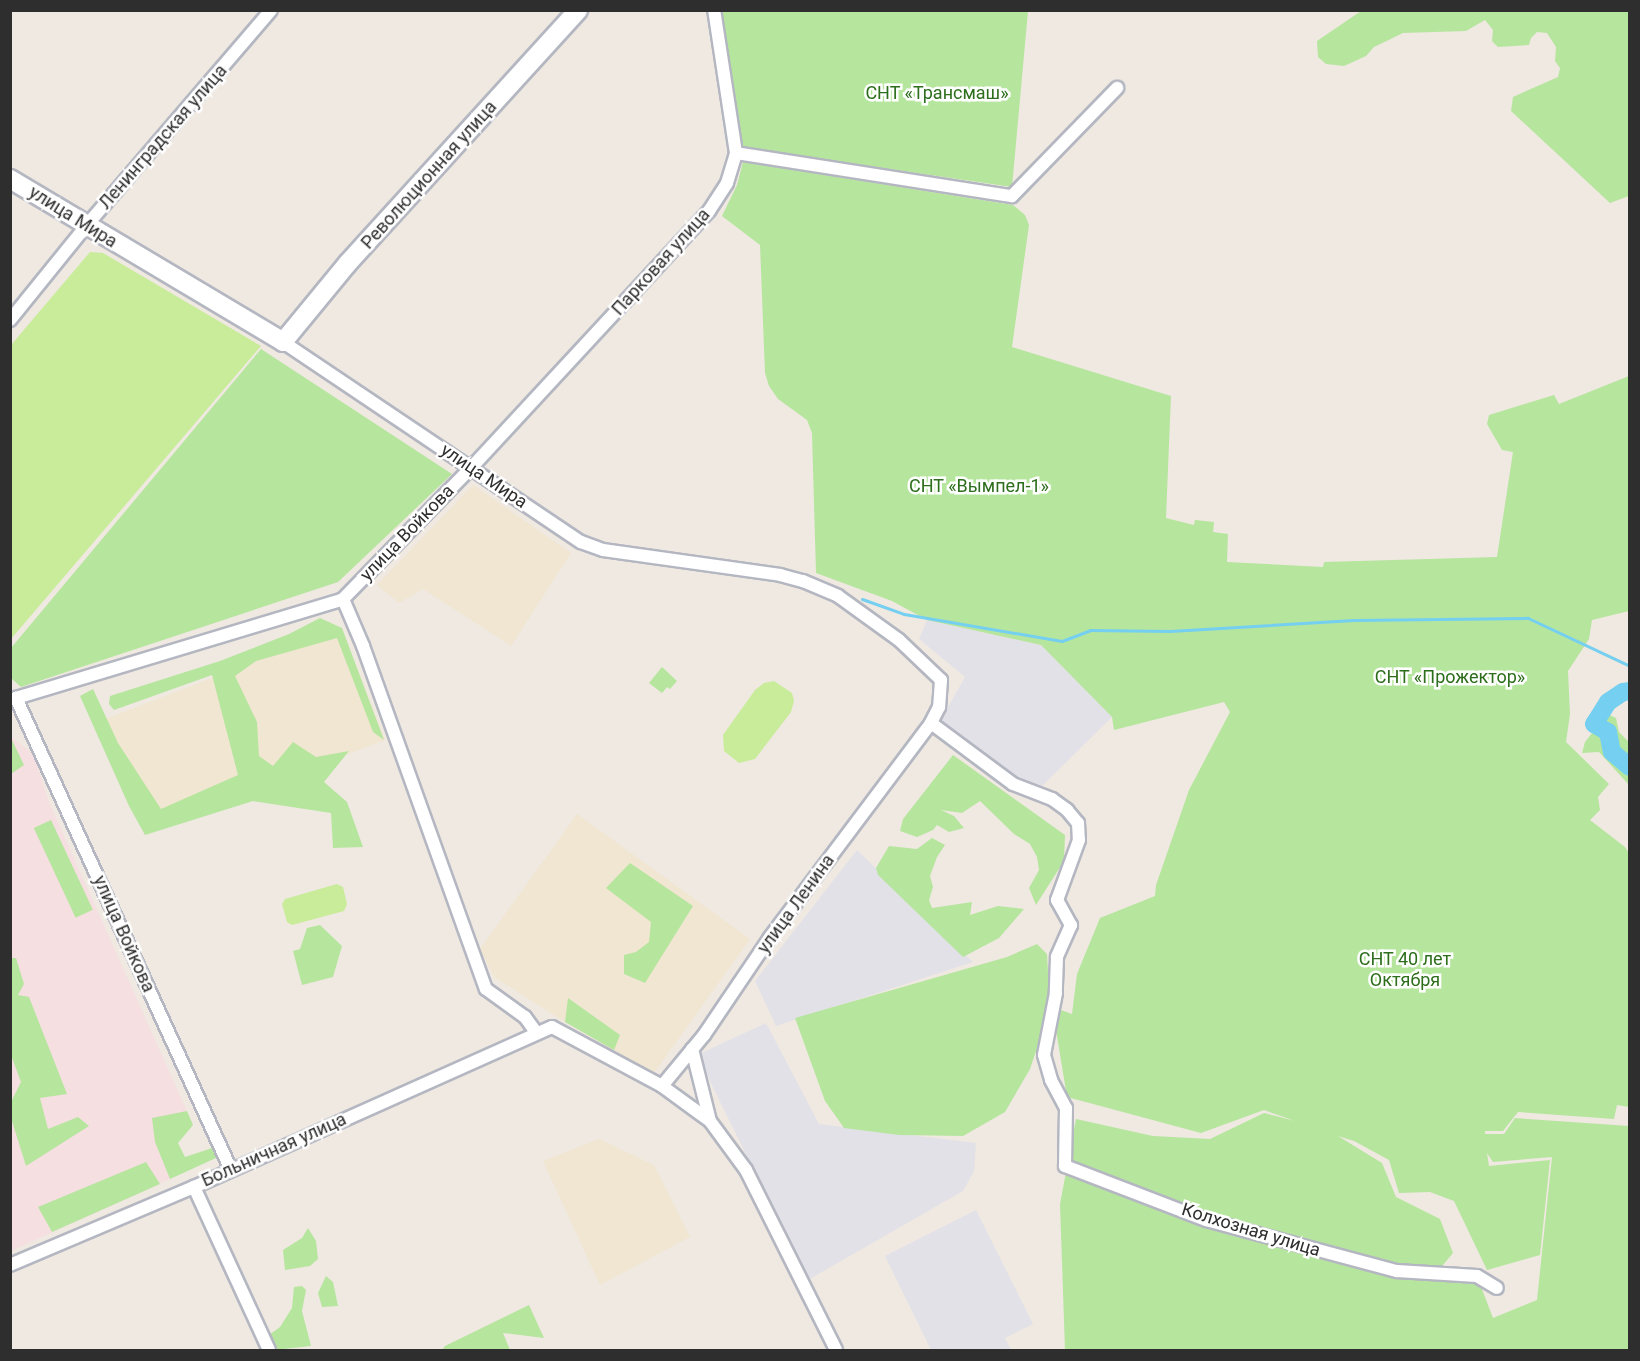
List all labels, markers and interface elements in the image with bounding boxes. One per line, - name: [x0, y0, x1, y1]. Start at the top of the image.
- street label: Ленинградская улица: [94, 60, 232, 214]
- park label: СНТ «Трансмаш»: [865, 82, 1009, 104]
- street label: Революционная улица: [357, 96, 501, 254]
- street label: улица Мира: [25, 181, 121, 253]
- street label: Парковая улица: [607, 204, 715, 320]
- street label: улица Мира: [437, 439, 531, 513]
- park label: СНТ «Вымпел-1»: [909, 475, 1049, 497]
- street label: улица Войкова: [356, 480, 458, 586]
- park label: СНТ «Прожектор»: [1375, 666, 1525, 688]
- street label: улица Ленина: [753, 850, 839, 958]
- street label: улица Войкова: [89, 872, 159, 996]
- park label: СНТ 40 лет Октября: [1359, 949, 1451, 992]
- street label: Больничная улица: [198, 1108, 350, 1192]
- street label: Колхозная улица: [1179, 1199, 1323, 1261]

